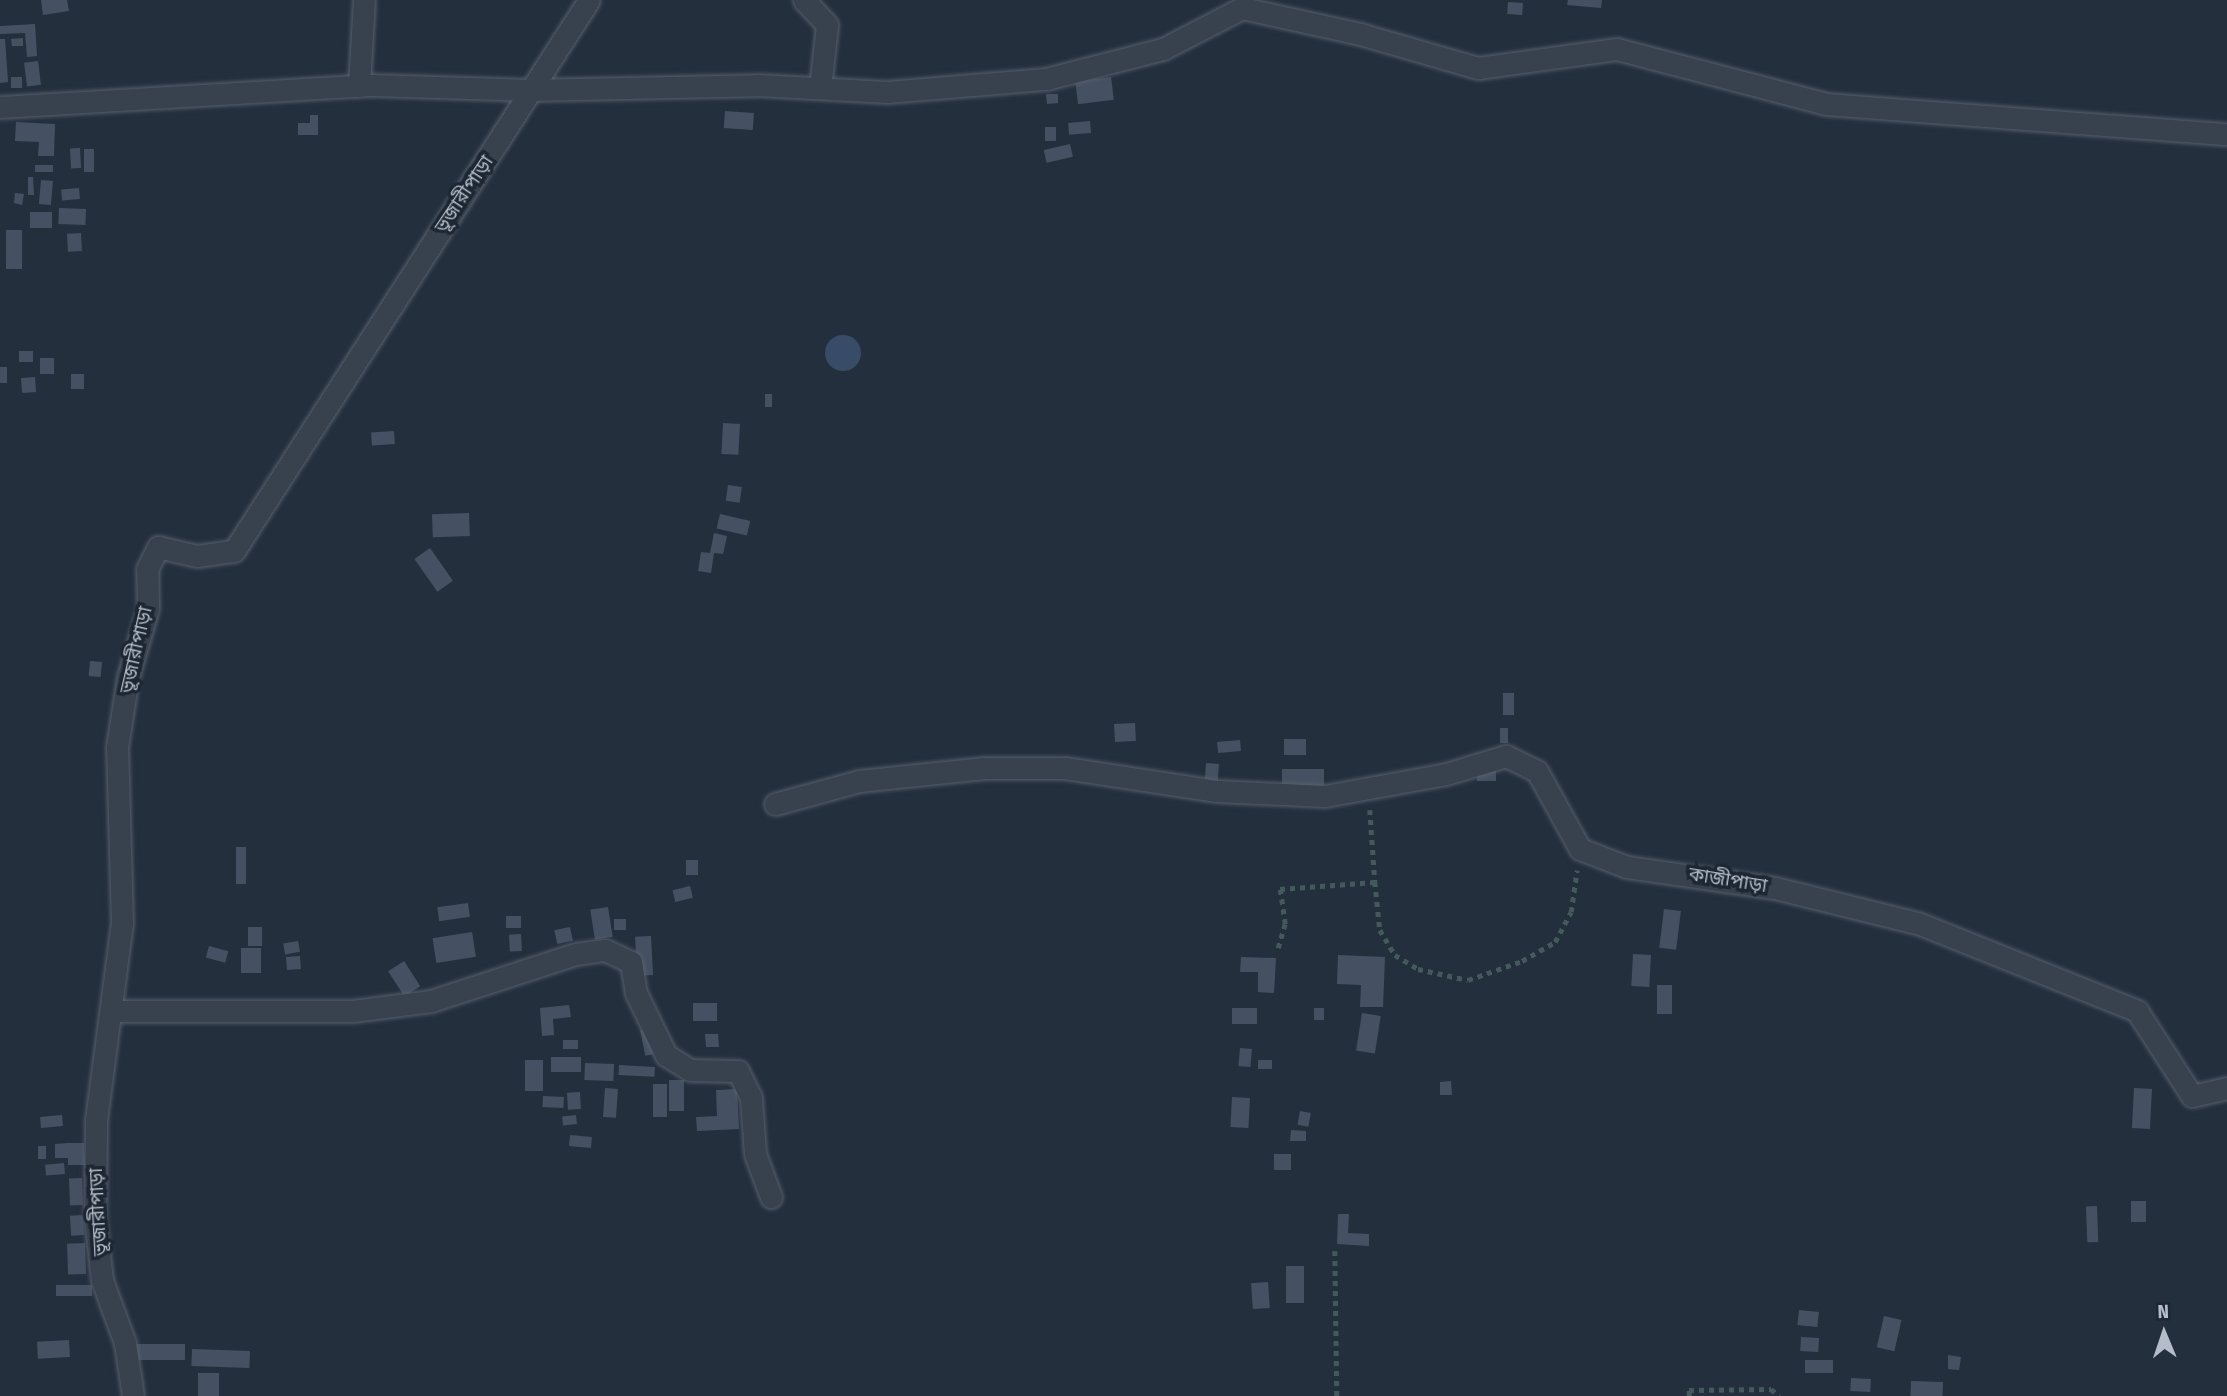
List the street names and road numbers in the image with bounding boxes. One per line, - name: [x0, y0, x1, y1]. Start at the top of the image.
- street label: ভূজারীপাড়া: [430, 151, 498, 237]
- street label: ভূজারীপাড়া: [115, 604, 157, 696]
- street label: কাজীপাড়া: [1687, 863, 1769, 897]
- street label: ভূজারীপাড়া: [84, 1167, 112, 1257]

